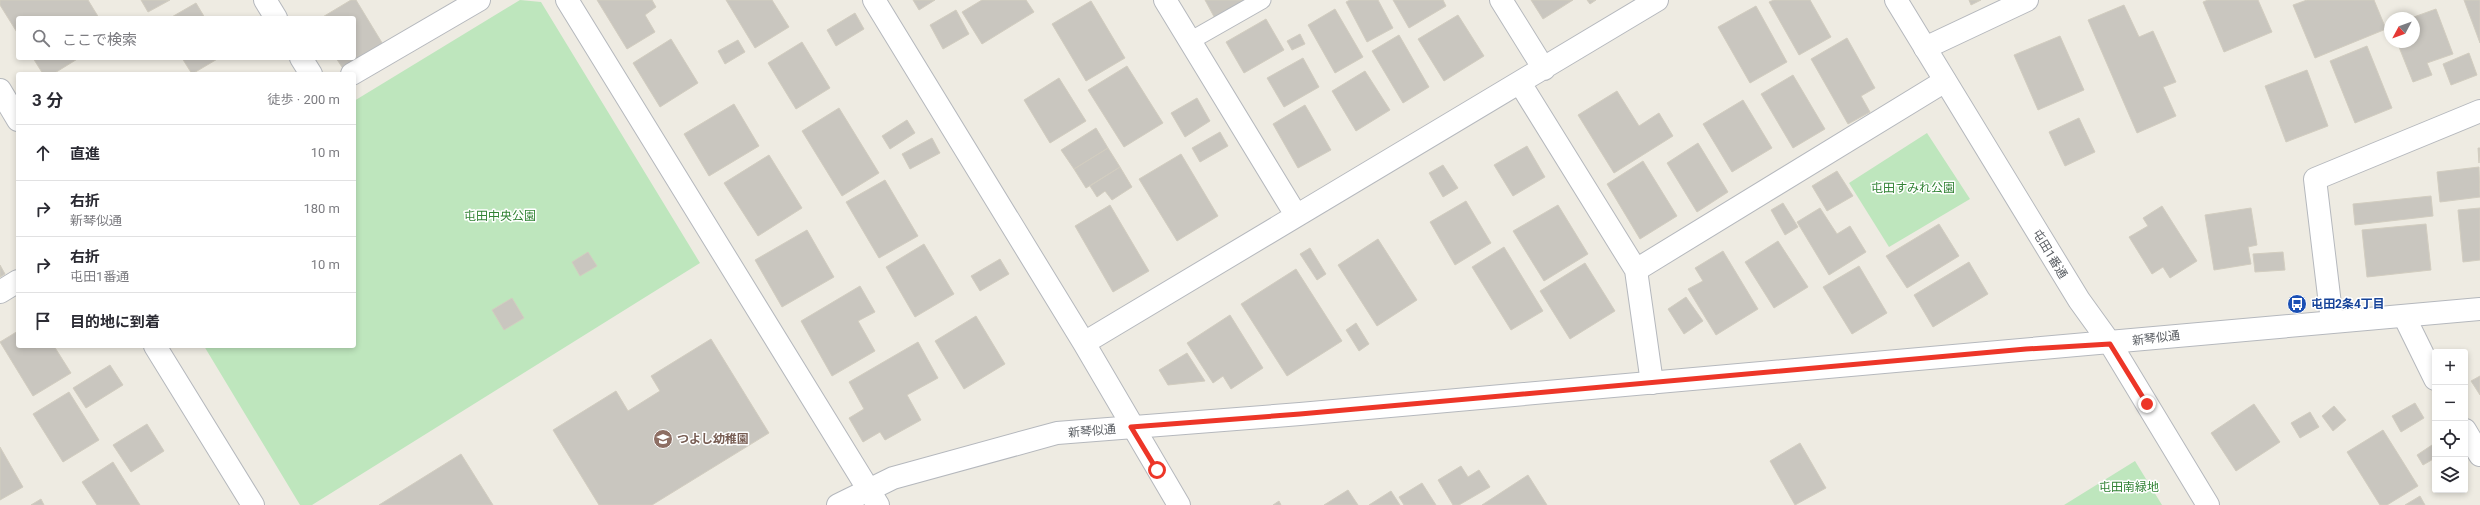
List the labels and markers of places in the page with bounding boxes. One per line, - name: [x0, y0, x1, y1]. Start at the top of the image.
- bus stop icon: 屯田2条4丁目: [2286, 293, 2308, 315]
- place label: 屯田2条4丁目: [2311, 297, 2385, 311]
- school or university icon: つよし幼稚園: [652, 428, 674, 450]
- place label: つよし幼稚園: [677, 432, 749, 446]

